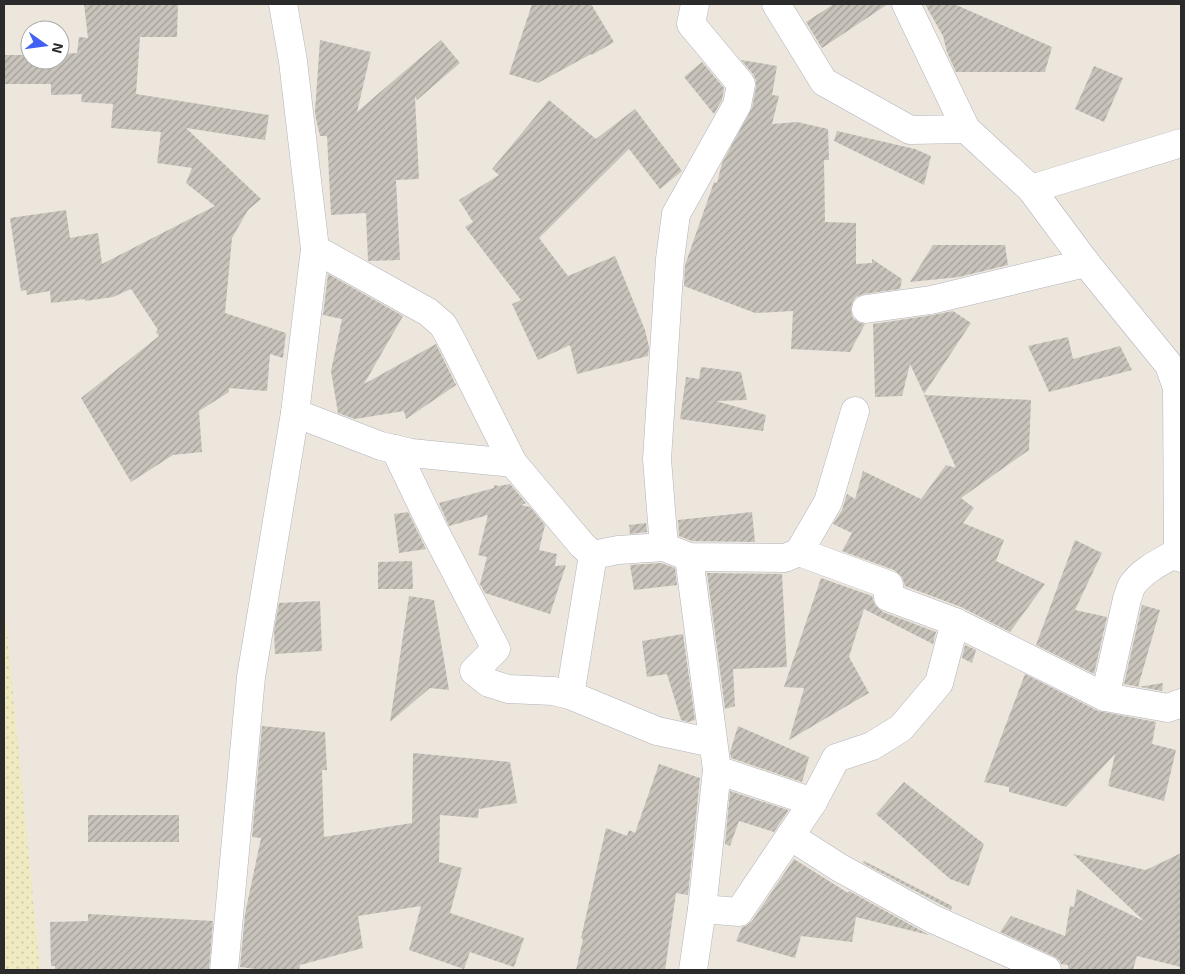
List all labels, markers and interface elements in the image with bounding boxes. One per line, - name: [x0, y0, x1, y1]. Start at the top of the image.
- north arrow: [20, 20, 70, 70]
- text: N: [49, 41, 68, 55]

